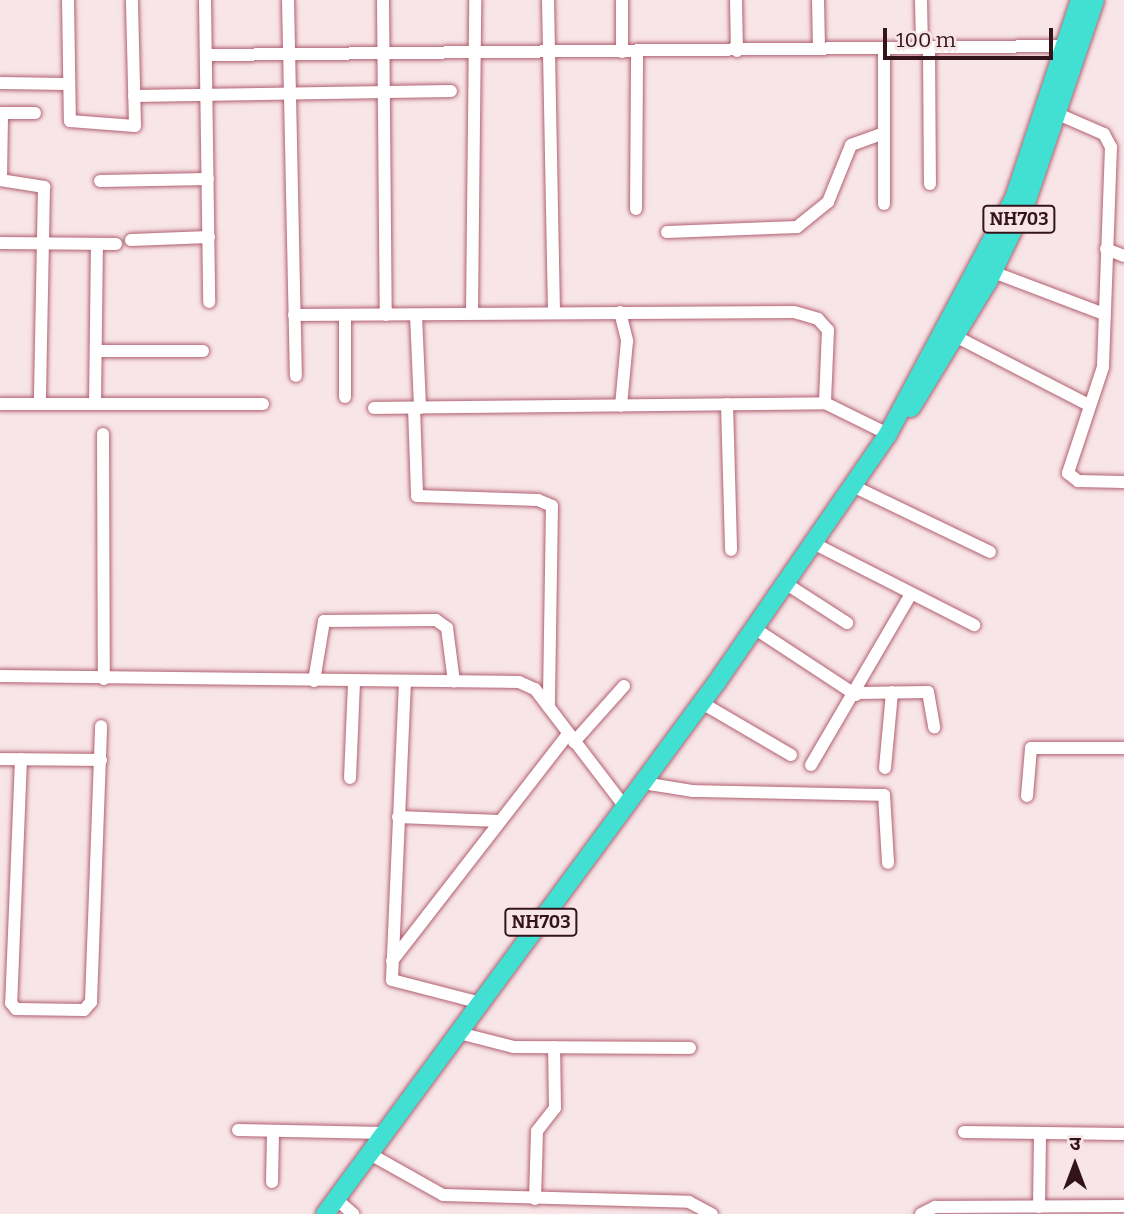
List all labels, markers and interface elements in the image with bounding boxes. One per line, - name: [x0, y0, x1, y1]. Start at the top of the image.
- scale bar: [886, 14, 1056, 58]
- text: 100 m: [896, 27, 956, 53]
- road number: NH703: [982, 204, 1056, 233]
- road number: NH703: [504, 908, 578, 937]
- north arrow: [1040, 1130, 1110, 1200]
- text: उ: [1069, 1132, 1081, 1155]

